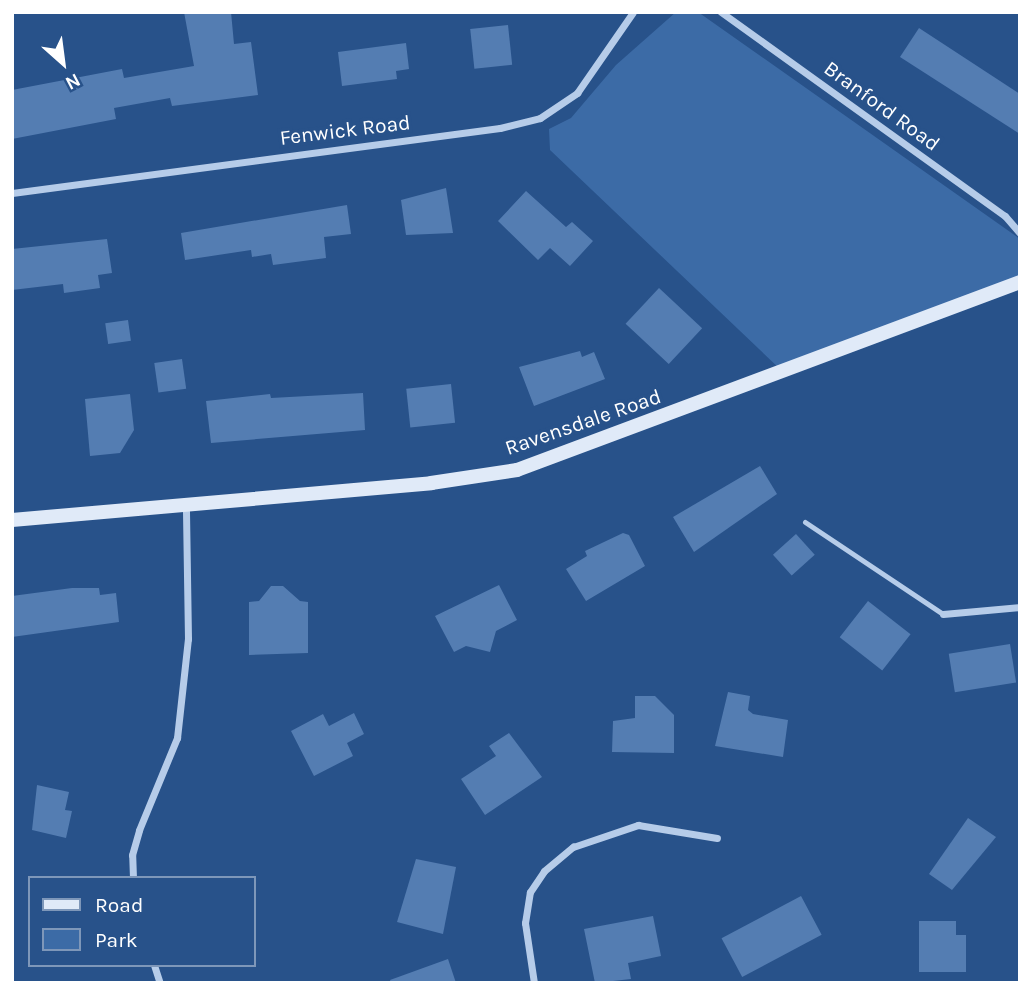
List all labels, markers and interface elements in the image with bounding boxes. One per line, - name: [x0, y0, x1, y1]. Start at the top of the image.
- north arrow: [28, 28, 98, 98]
- street label: Branford Road: [819, 56, 945, 156]
- text: N: [62, 69, 84, 94]
- street label: Fenwick Road: [278, 109, 412, 151]
- street label: Ravensdale Road: [502, 383, 664, 461]
- legend: [28, 876, 256, 967]
- text: Road: [95, 893, 143, 917]
- text: Park: [95, 928, 138, 952]

